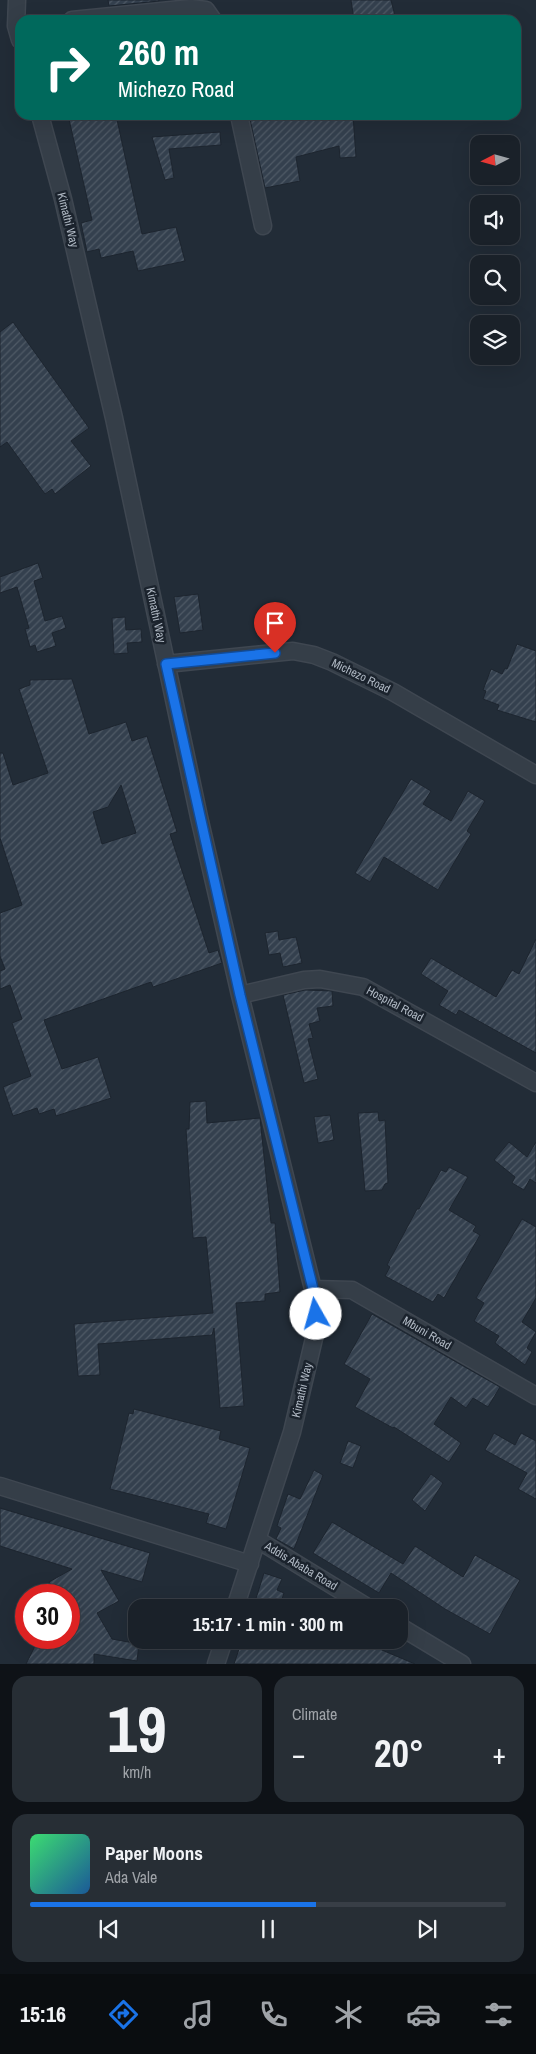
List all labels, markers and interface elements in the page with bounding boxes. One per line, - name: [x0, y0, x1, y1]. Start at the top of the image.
- text: 260 m: [118, 29, 199, 76]
- icon: right: [35, 35, 100, 100]
- text: Michezo Road: [118, 74, 234, 104]
- north arrow: [470, 135, 520, 185]
- map controls: [470, 135, 520, 365]
- street label: Kimathi Way: [53, 191, 83, 249]
- button: sound: [470, 195, 520, 245]
- button: search: [470, 255, 520, 305]
- button: layers: [470, 315, 520, 365]
- street label: Kimathi Way: [142, 586, 170, 644]
- pin: [254, 602, 296, 653]
- icon: arrive: [261, 609, 289, 637]
- street label: Michezo Road: [329, 655, 393, 697]
- street label: Hospital Road: [364, 982, 426, 1026]
- position arrow: [289, 1287, 341, 1339]
- street label: Mbuni Road: [400, 1313, 454, 1353]
- street label: Kimathi Way: [288, 1361, 316, 1419]
- street label: Addis Ababa Road: [261, 1537, 340, 1594]
- speed limit sign: 30: [15, 1584, 80, 1649]
- text: 15:17 · 1 min · 300 m: [193, 1611, 343, 1637]
- text: 19: [107, 1685, 167, 1772]
- text: Climate: [292, 1703, 337, 1725]
- text: 20°: [374, 1728, 424, 1779]
- text: −: [292, 1735, 305, 1773]
- text: +: [493, 1735, 506, 1773]
- text: km/h: [123, 1761, 151, 1783]
- text: Paper Moons: [105, 1840, 203, 1866]
- text: Ada Vale: [105, 1866, 157, 1888]
- icon: previous: [95, 1915, 123, 1943]
- icon: pause: [254, 1915, 282, 1943]
- icon: next: [413, 1915, 441, 1943]
- icon: directions: [106, 1997, 141, 2032]
- icon: music: [181, 1997, 216, 2032]
- icon: phone: [256, 1997, 291, 2032]
- icon: climate: [331, 1997, 366, 2032]
- icon: car: [406, 1997, 441, 2032]
- icon: filters: [481, 1997, 516, 2032]
- text: 15:16: [20, 1999, 66, 2029]

